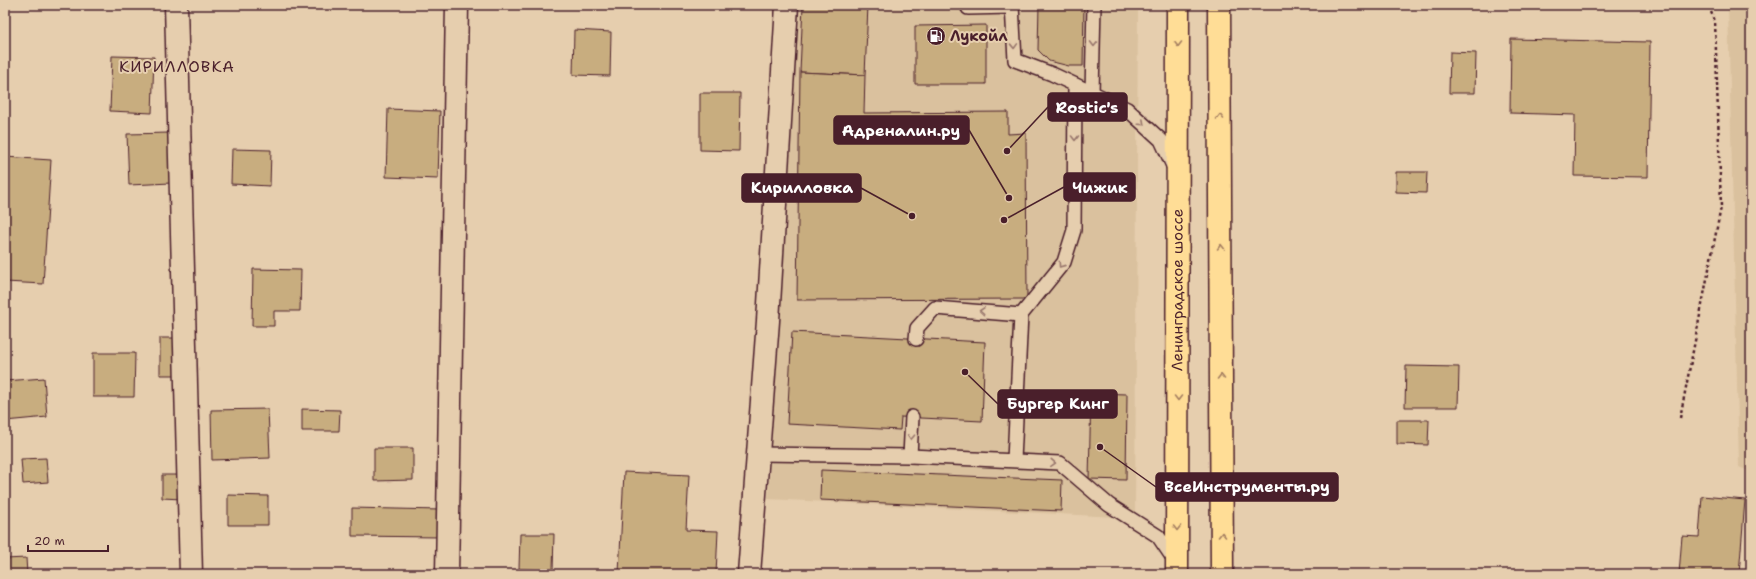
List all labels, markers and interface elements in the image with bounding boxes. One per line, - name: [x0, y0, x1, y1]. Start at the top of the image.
- fuel station icon: Лукойл: [925, 25, 947, 47]
- place label: Лукойл: [950, 26, 1008, 46]
- one-way arrow: [1089, 41, 1098, 47]
- one-way arrow: [1174, 41, 1182, 47]
- one-way arrow: [1010, 43, 1018, 49]
- district label: КИРИЛЛОВКА: [119, 56, 235, 77]
- callout: Rostic's: [1048, 93, 1127, 121]
- text: Rostic's: [1056, 97, 1118, 118]
- one-way arrow: [1216, 114, 1224, 120]
- callout: Адреналин.ру: [834, 116, 969, 144]
- one-way arrow: [1138, 119, 1145, 126]
- text: Адреналин.ру: [842, 120, 960, 141]
- one-way arrow: [1070, 135, 1079, 141]
- callout: Чижик: [1064, 173, 1135, 201]
- callout: Кирилловка: [742, 174, 861, 202]
- text: Кирилловка: [751, 177, 853, 198]
- text: Чижик: [1072, 177, 1128, 198]
- street label: Ленинградское шоссе: [1167, 209, 1188, 371]
- one-way arrow: [1217, 244, 1225, 250]
- one-way arrow: [1058, 261, 1066, 268]
- one-way arrow: [979, 307, 985, 316]
- one-way arrow: [1217, 374, 1225, 380]
- callout: Бургер Кинг: [998, 390, 1117, 418]
- text: Бургер Кинг: [1007, 393, 1110, 414]
- one-way arrow: [1174, 395, 1182, 401]
- one-way arrow: [907, 434, 916, 440]
- one-way arrow: [1050, 458, 1056, 467]
- callout: ВсеИнструменты.ру: [1156, 473, 1338, 501]
- text: ВсеИнструменты.ру: [1164, 476, 1330, 497]
- one-way arrow: [1173, 525, 1181, 531]
- scale bar: [28, 527, 108, 553]
- one-way arrow: [1218, 532, 1226, 538]
- text: 20 m: [34, 533, 65, 549]

